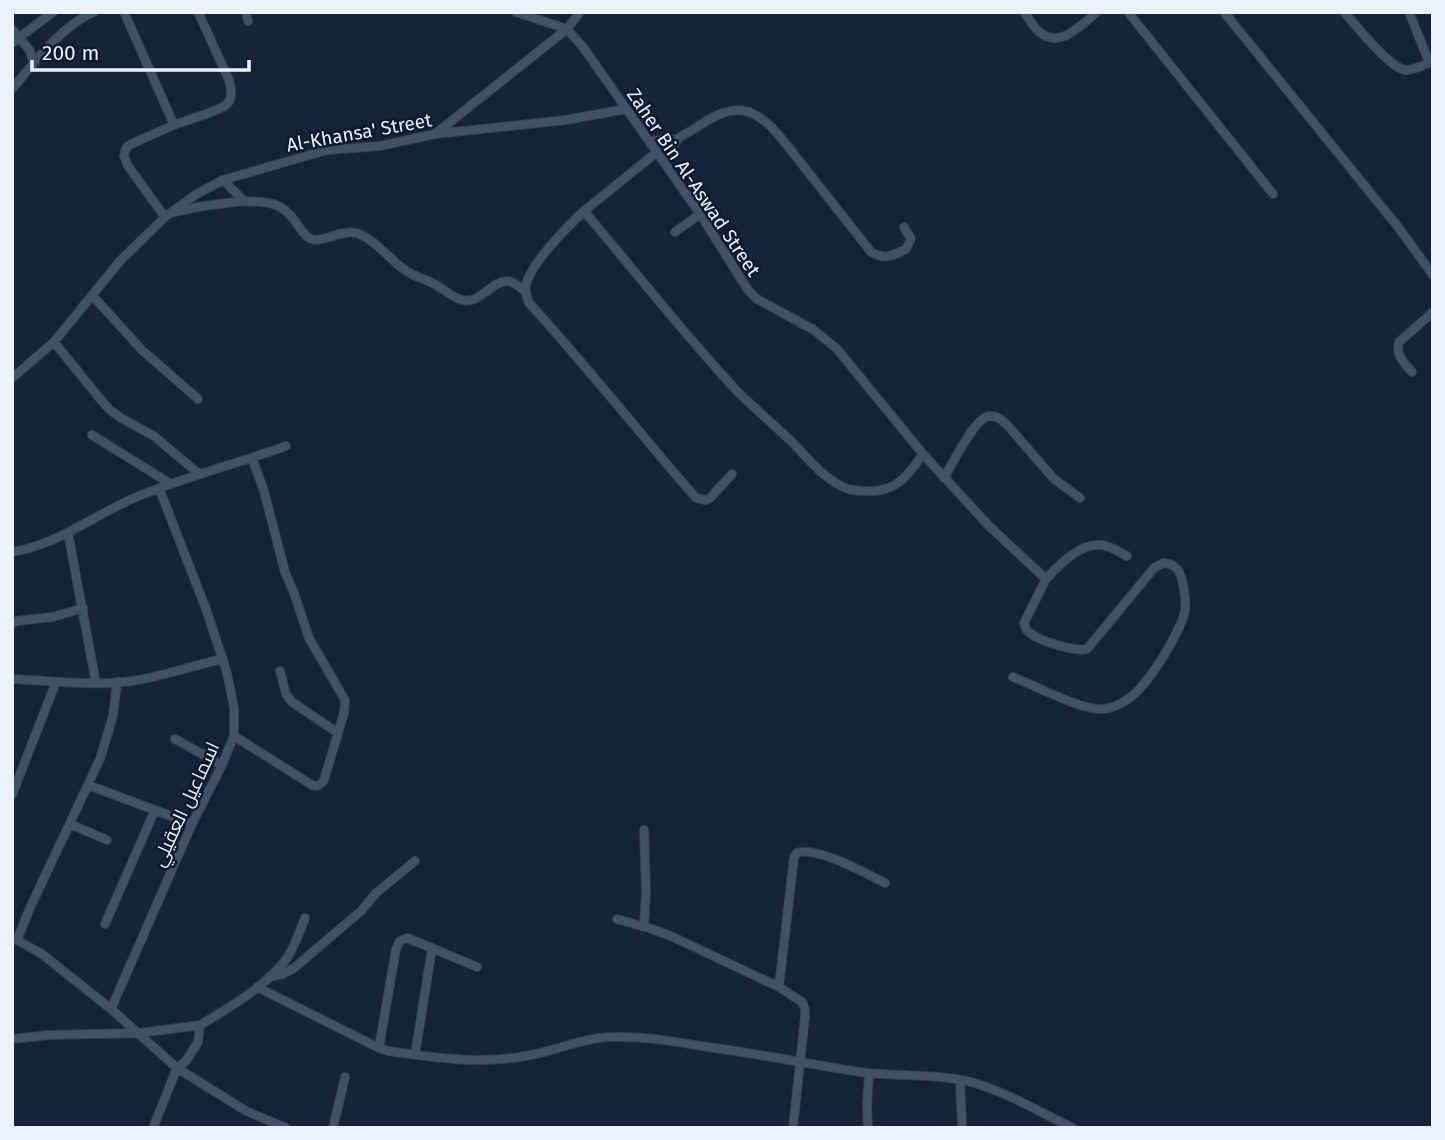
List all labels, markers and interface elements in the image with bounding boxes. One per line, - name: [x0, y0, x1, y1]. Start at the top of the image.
- scale bar: [32, 28, 248, 72]
- text: 200 m: [42, 40, 99, 66]
- street label: Zaher Bin Al-Aswad Street: [622, 84, 765, 281]
- street label: Al-Khansa' Street: [285, 108, 434, 157]
- street label: اسماعيل العقيلي: [147, 738, 227, 871]

